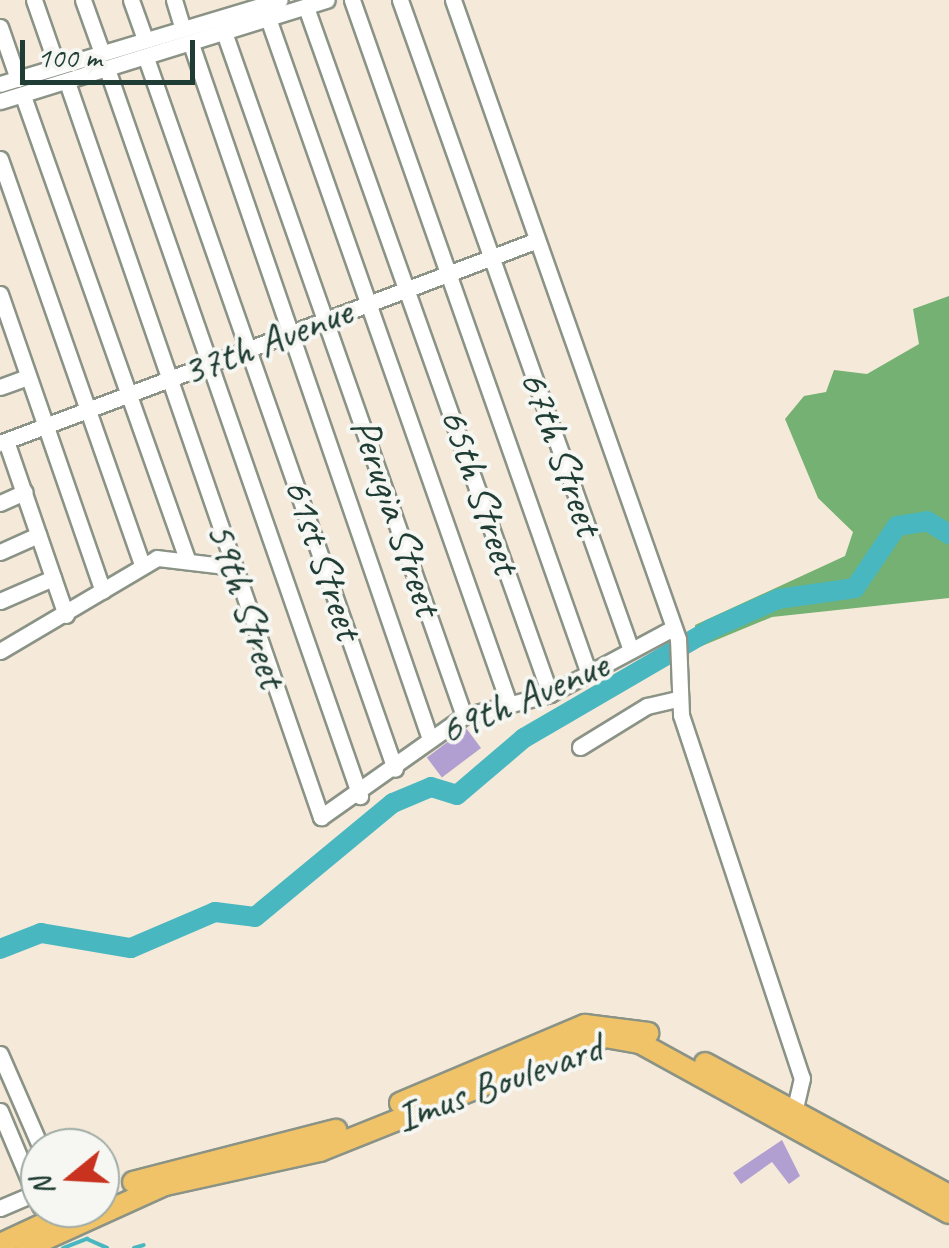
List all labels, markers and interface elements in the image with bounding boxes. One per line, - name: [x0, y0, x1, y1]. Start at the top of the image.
- scale bar: [25, 20, 200, 82]
- text: 100 m: [37, 38, 102, 76]
- street label: 37th Avenue: [175, 287, 359, 397]
- street label: 67th Street: [508, 363, 614, 543]
- street label: 65th Street: [428, 401, 532, 581]
- street label: Perugia Street: [339, 412, 453, 622]
- street label: 61st Street: [272, 472, 374, 646]
- street label: 59th Street: [194, 515, 298, 695]
- street label: 69th Avenue: [432, 640, 616, 756]
- street label: Imus Boulevard: [388, 1022, 610, 1144]
- north arrow: [20, 1128, 120, 1228]
- text: N: [24, 1173, 62, 1200]

